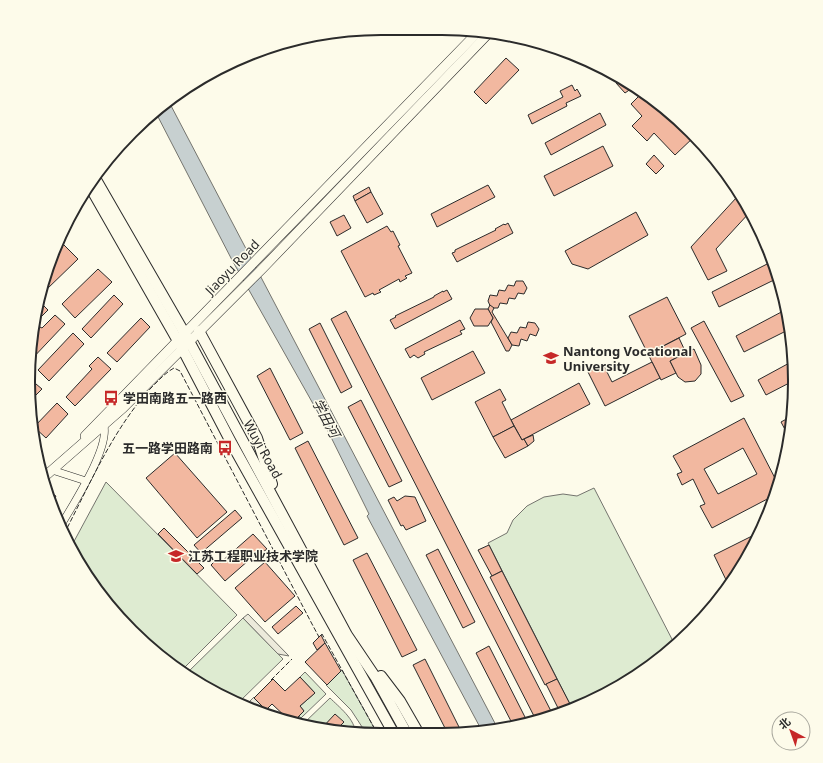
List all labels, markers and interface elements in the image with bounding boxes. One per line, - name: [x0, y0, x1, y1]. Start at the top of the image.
- street label: Jiaoyu Road: [199, 235, 263, 300]
- place label: Nantong Vocational University: [563, 342, 692, 375]
- school or university icon: Nantong Vocational University: [542, 349, 560, 367]
- bus stop icon: 学田南路五一路西: [102, 389, 120, 407]
- place label: 学田南路五一路西: [123, 389, 227, 407]
- water label: 学田河: [308, 395, 346, 443]
- street label: Wuyi Road: [239, 416, 287, 482]
- place label: 五一路学田路南: [122, 439, 213, 457]
- bus stop icon: 五一路学田路南: [216, 439, 234, 457]
- school or university icon: 江苏工程职业技术学院: [167, 547, 185, 565]
- place label: 江苏工程职业技术学院: [188, 547, 318, 565]
- north arrow: [771, 711, 811, 751]
- text: 北: [775, 714, 793, 732]

